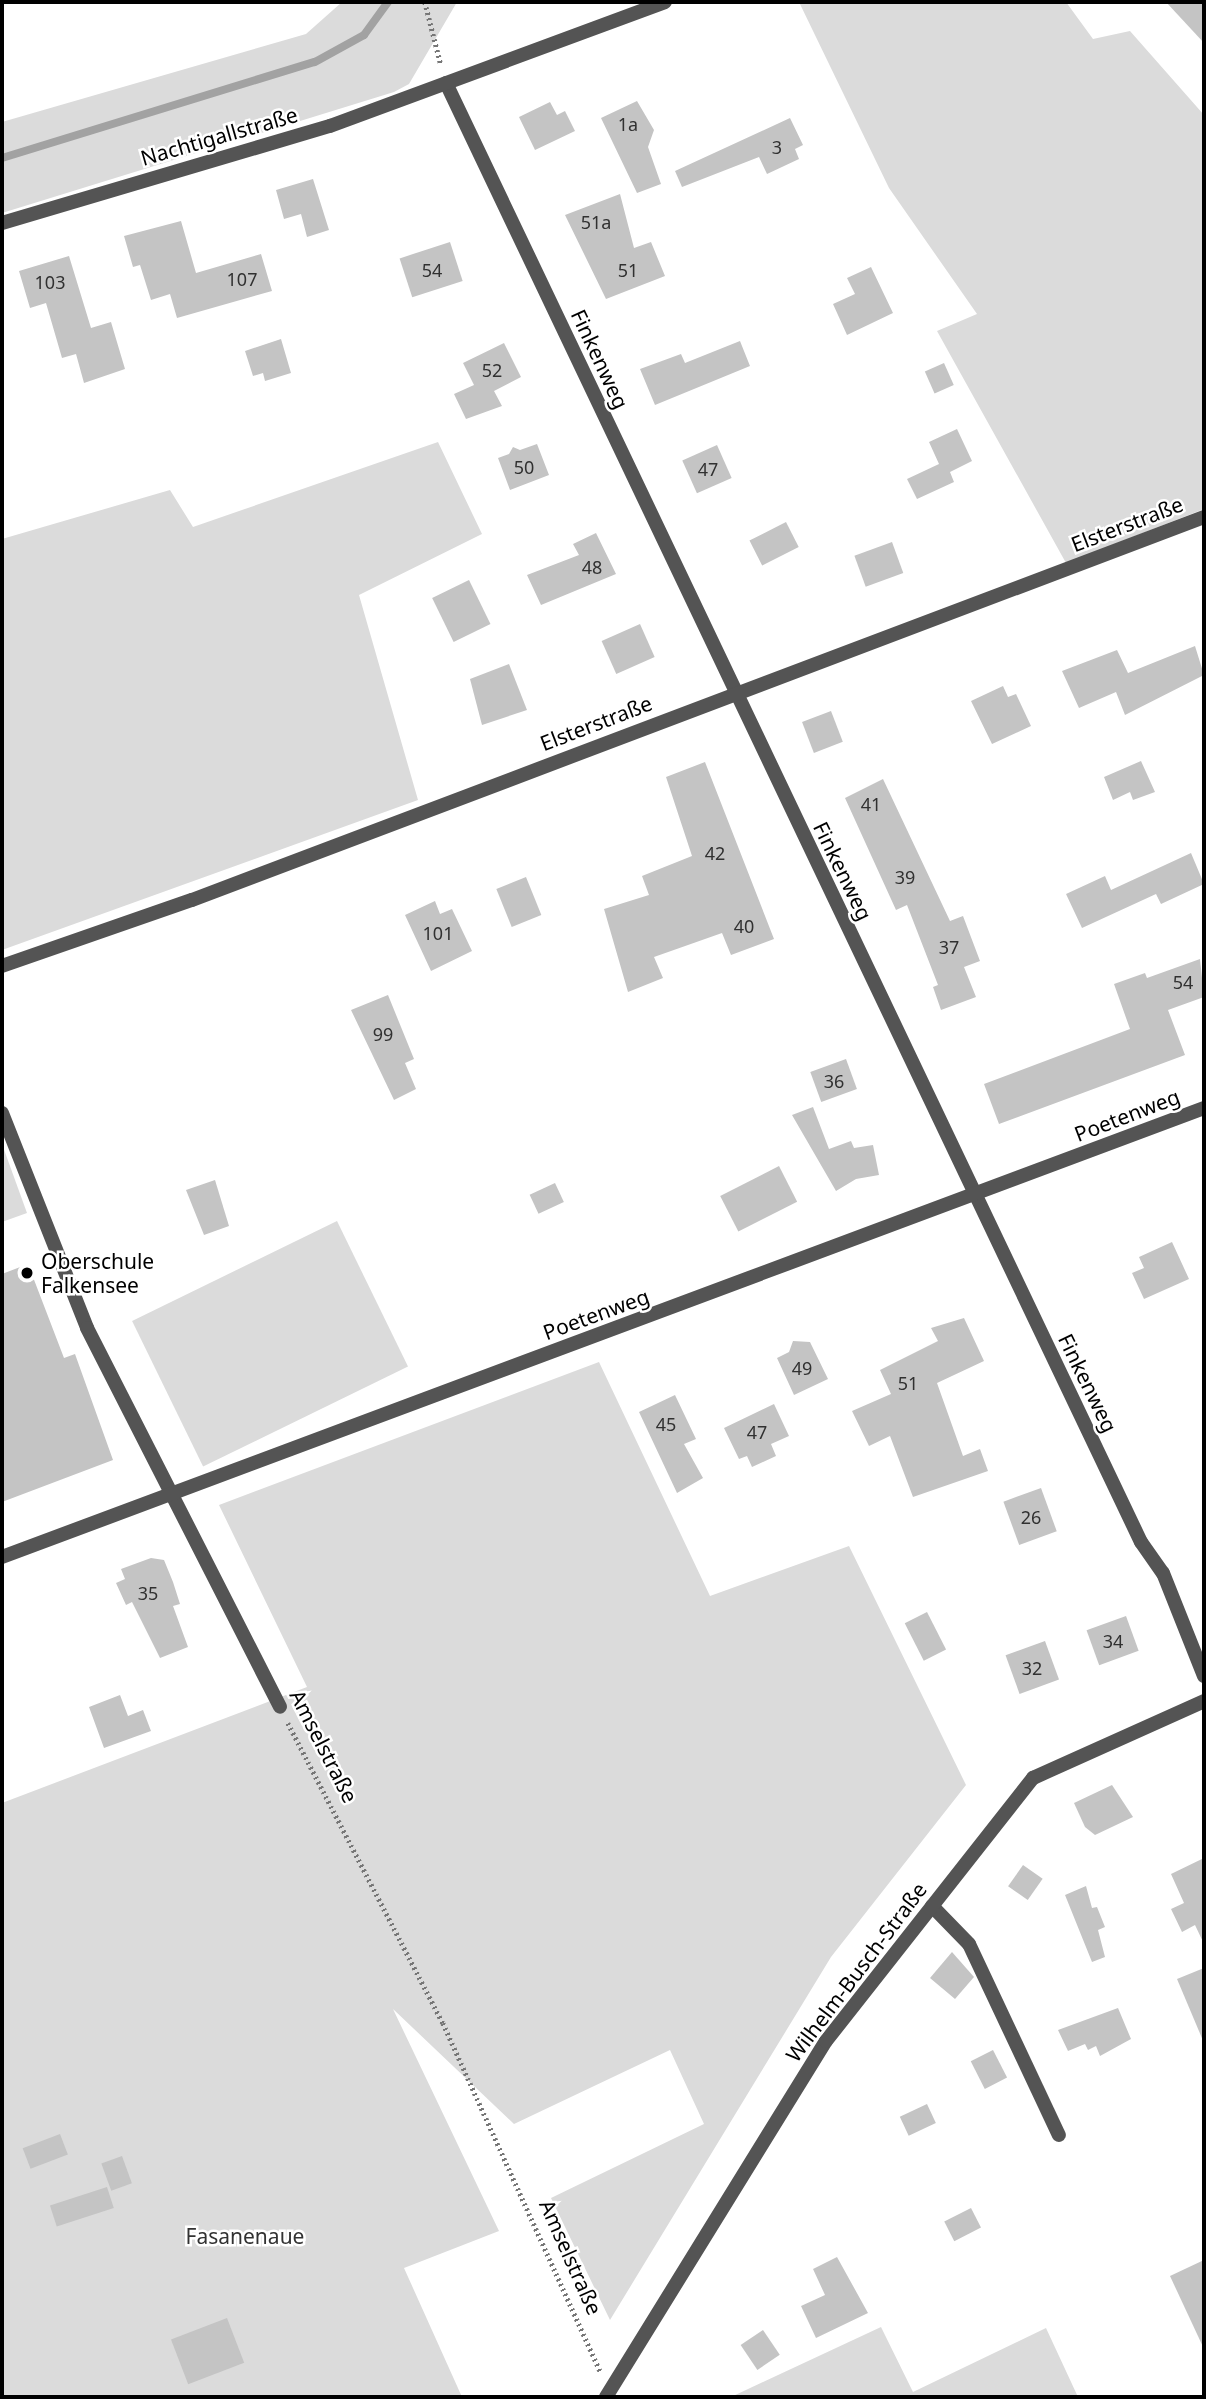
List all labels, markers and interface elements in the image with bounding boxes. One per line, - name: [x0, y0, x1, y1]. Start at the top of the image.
- street label: Nachtigallstraße: [138, 102, 300, 170]
- house number: 1a: [618, 113, 638, 135]
- house number: 3: [772, 136, 782, 158]
- house number: 51a: [581, 211, 611, 233]
- house number: 54: [422, 259, 442, 281]
- house number: 51: [618, 259, 638, 281]
- house number: 107: [227, 268, 257, 290]
- house number: 103: [35, 271, 65, 293]
- street label: Finkenweg: [566, 305, 634, 413]
- house number: 52: [482, 359, 502, 381]
- house number: 50: [514, 456, 534, 478]
- house number: 47: [698, 458, 718, 480]
- street label: Elsterstraße: [1067, 491, 1187, 557]
- house number: 48: [582, 556, 602, 578]
- street label: Elsterstraße: [536, 690, 656, 756]
- house number: 41: [861, 793, 881, 815]
- street label: Finkenweg: [808, 818, 878, 924]
- house number: 42: [705, 842, 725, 864]
- house number: 39: [895, 866, 915, 888]
- house number: 40: [734, 915, 754, 937]
- house number: 101: [423, 922, 453, 944]
- house number: 37: [939, 936, 959, 958]
- house number: 54: [1173, 971, 1193, 993]
- house number: 99: [373, 1023, 393, 1045]
- house number: 36: [824, 1070, 844, 1092]
- street label: Poetenweg: [1071, 1083, 1183, 1147]
- place label: Oberschule Falkensee: [41, 1248, 154, 1298]
- marker: Oberschule Falkensee: [19, 1265, 35, 1281]
- street label: Poetenweg: [540, 1283, 652, 1345]
- street label: Finkenweg: [1053, 1330, 1123, 1436]
- house number: 49: [792, 1357, 812, 1379]
- house number: 51: [898, 1372, 918, 1394]
- house number: 45: [656, 1413, 676, 1435]
- house number: 47: [747, 1421, 767, 1443]
- house number: 26: [1021, 1506, 1041, 1528]
- house number: 35: [138, 1582, 158, 1604]
- house number: 34: [1103, 1630, 1123, 1652]
- house number: 32: [1022, 1657, 1042, 1679]
- street label: Amselstraße: [285, 1685, 363, 1807]
- street label: Wilhelm-Busch-Straße: [780, 1877, 932, 2067]
- street label: Amselstraße: [534, 2196, 608, 2318]
- park label: Fasanenaue: [186, 2223, 304, 2249]

